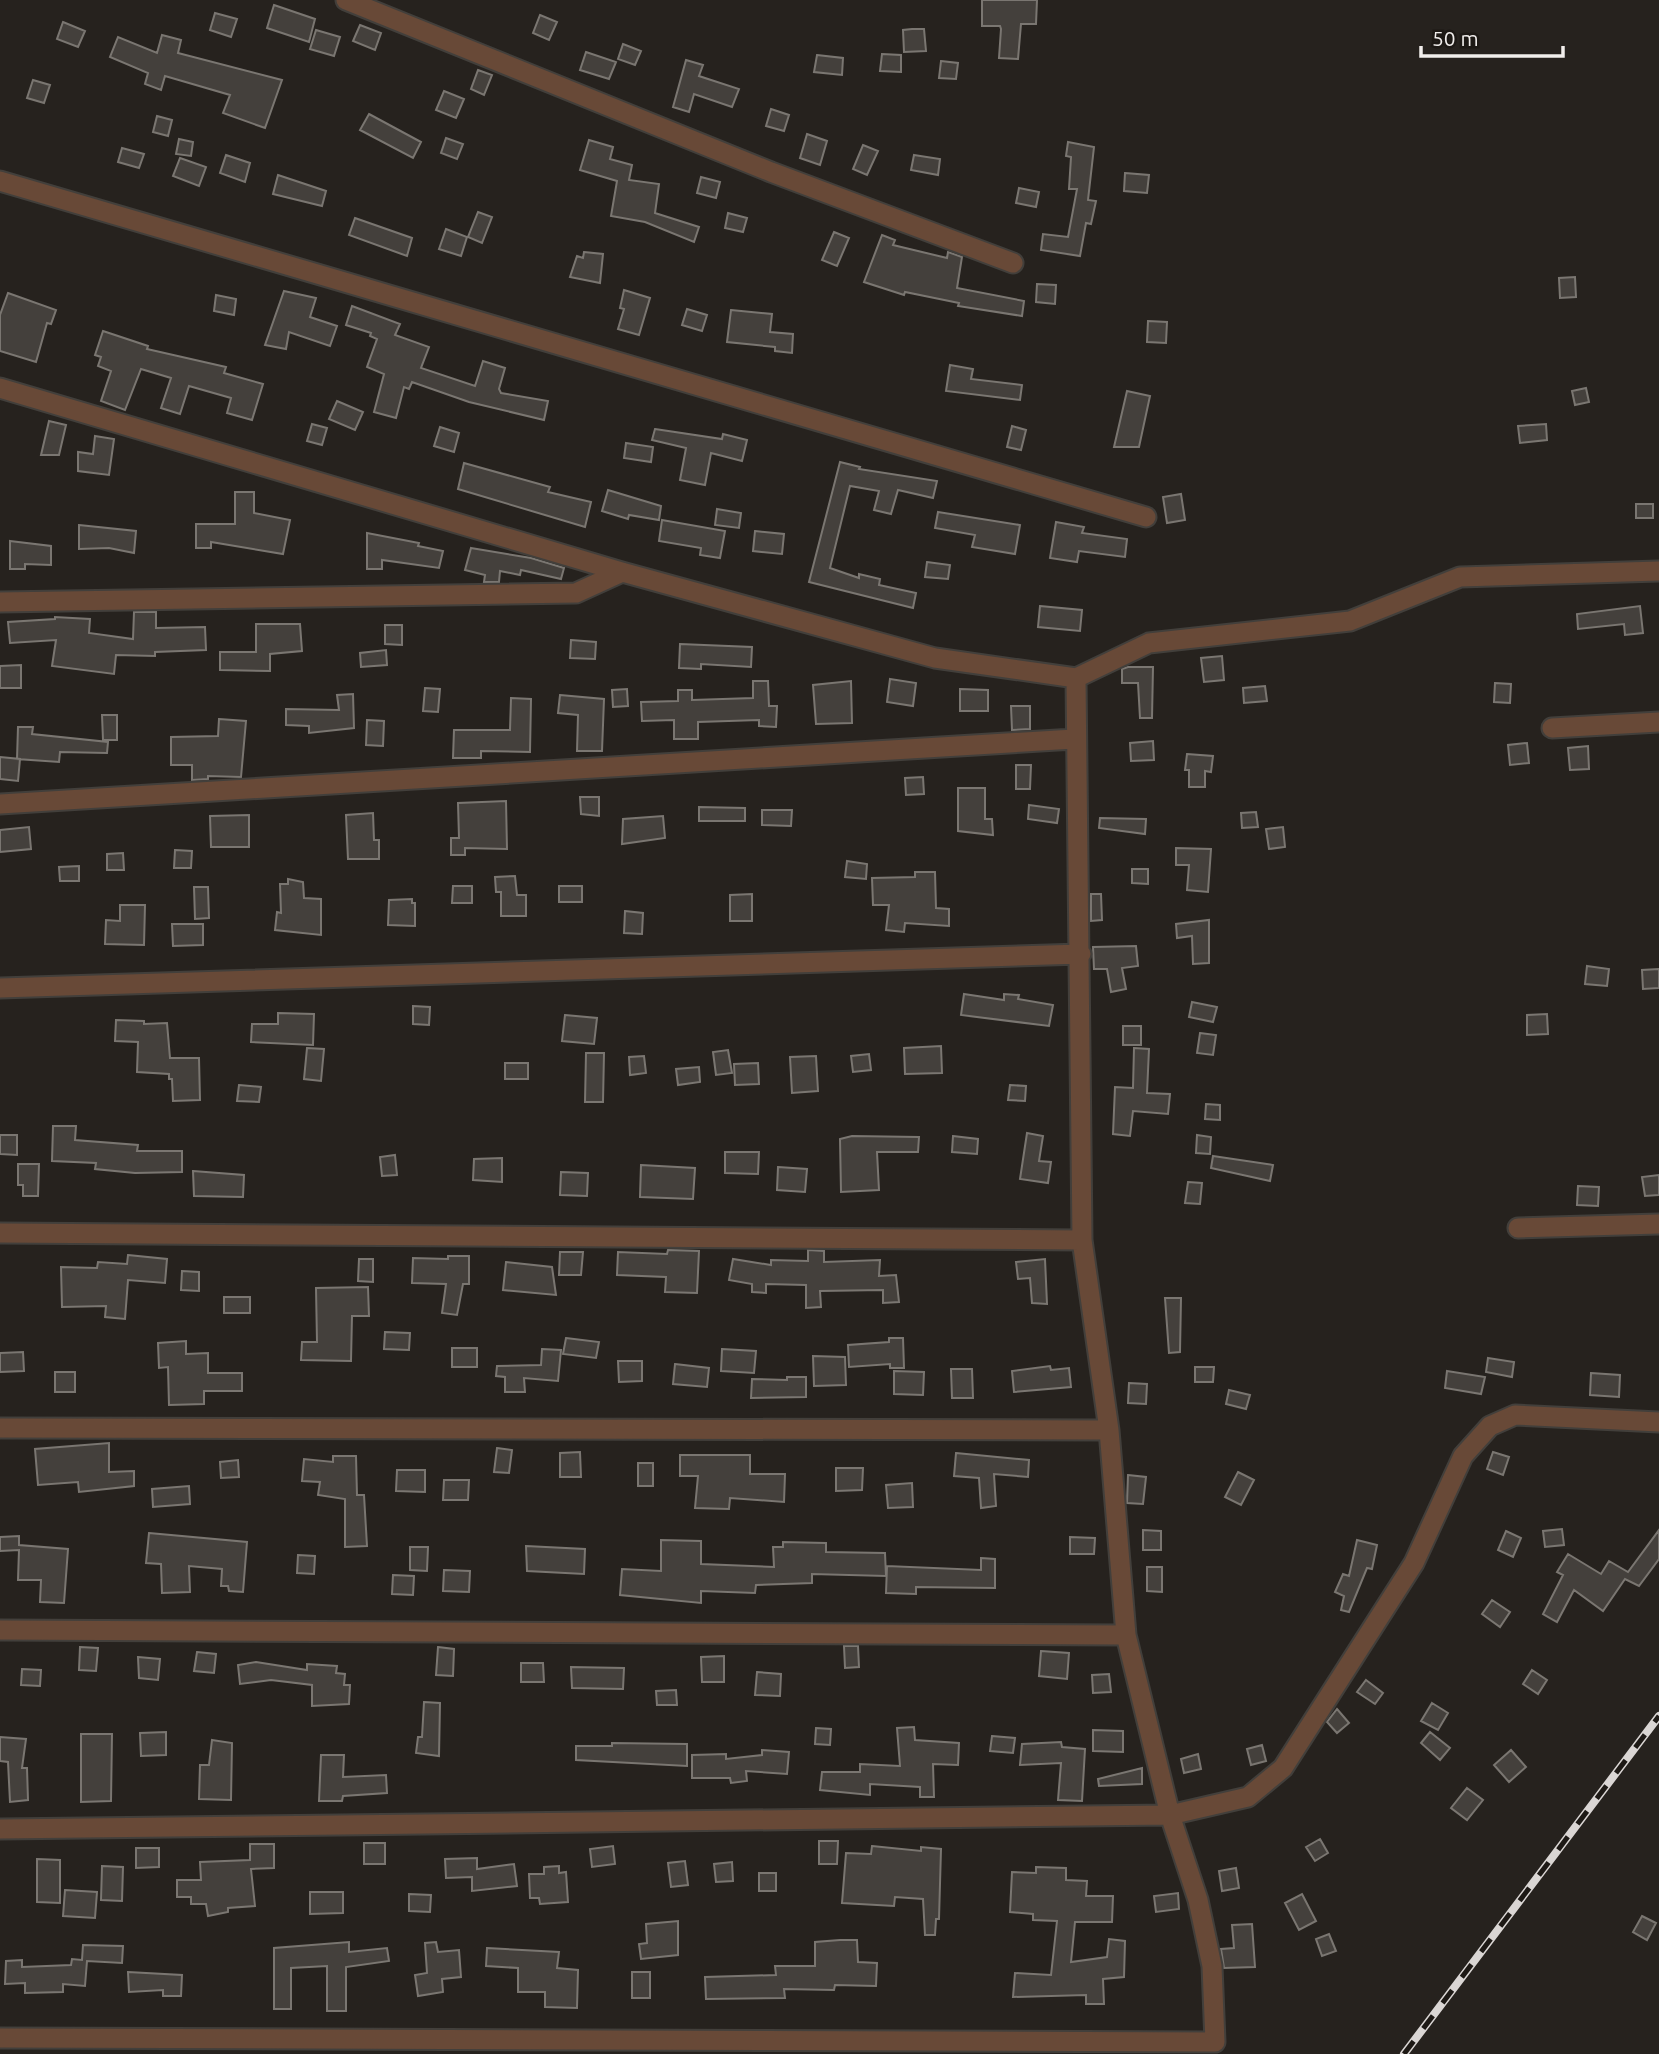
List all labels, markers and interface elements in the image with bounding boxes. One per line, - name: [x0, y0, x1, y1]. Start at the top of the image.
- scale bar: [1421, 14, 1563, 58]
- text: 50 m: [1432, 26, 1479, 50]

